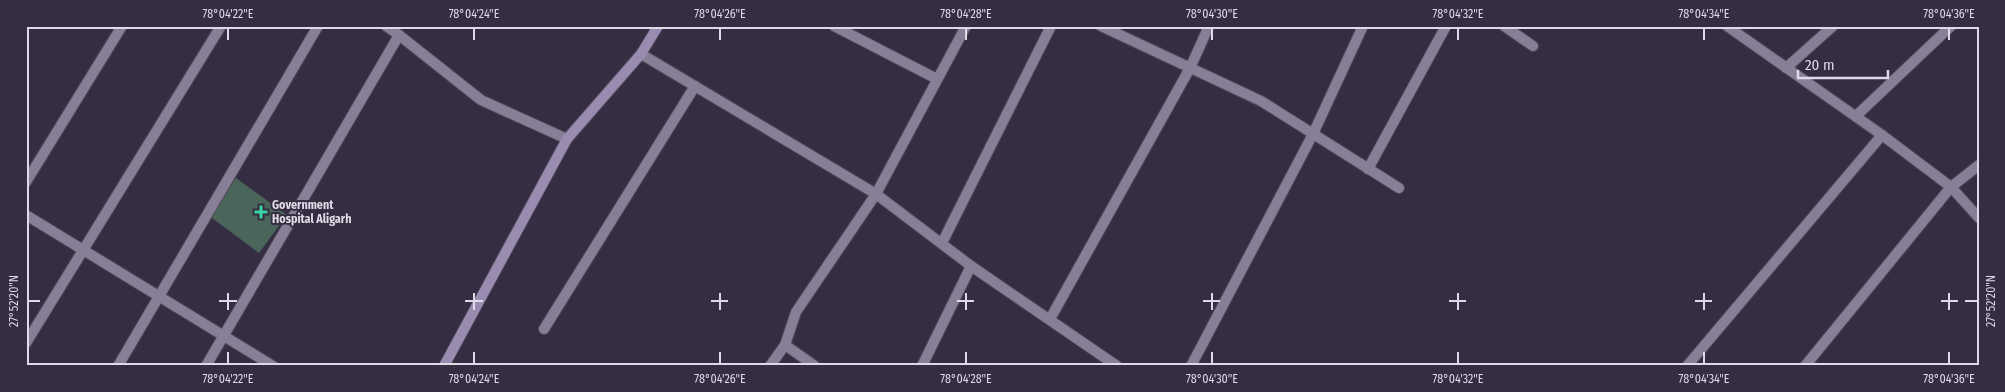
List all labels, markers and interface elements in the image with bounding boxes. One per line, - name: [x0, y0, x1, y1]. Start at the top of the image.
- text: 78°04'22"E: [203, 7, 254, 21]
- text: 78°04'24"E: [449, 7, 500, 21]
- text: 78°04'26"E: [694, 7, 746, 21]
- text: 78°04'28"E: [940, 7, 992, 21]
- text: 78°04'30"E: [1186, 7, 1238, 21]
- text: 78°04'32"E: [1433, 7, 1484, 21]
- text: 78°04'34"E: [1679, 7, 1730, 21]
- text: 78°04'36"E: [1923, 7, 1975, 21]
- scale bar: [1798, 48, 1888, 80]
- text: 20 m: [1805, 56, 1835, 74]
- place label: Government Hospital Aligarh: [272, 198, 351, 226]
- marker: Government Hospital Aligarh: [254, 205, 268, 219]
- text: 27°52'20"N: [7, 275, 21, 327]
- text: 27°52'20"N: [1984, 275, 1998, 327]
- text: 78°04'22"E: [203, 372, 254, 386]
- text: 78°04'24"E: [449, 372, 500, 386]
- text: 78°04'26"E: [694, 372, 746, 386]
- text: 78°04'28"E: [940, 372, 992, 386]
- text: 78°04'30"E: [1186, 372, 1238, 386]
- text: 78°04'32"E: [1433, 372, 1484, 386]
- text: 78°04'34"E: [1679, 372, 1730, 386]
- text: 78°04'36"E: [1923, 372, 1975, 386]

